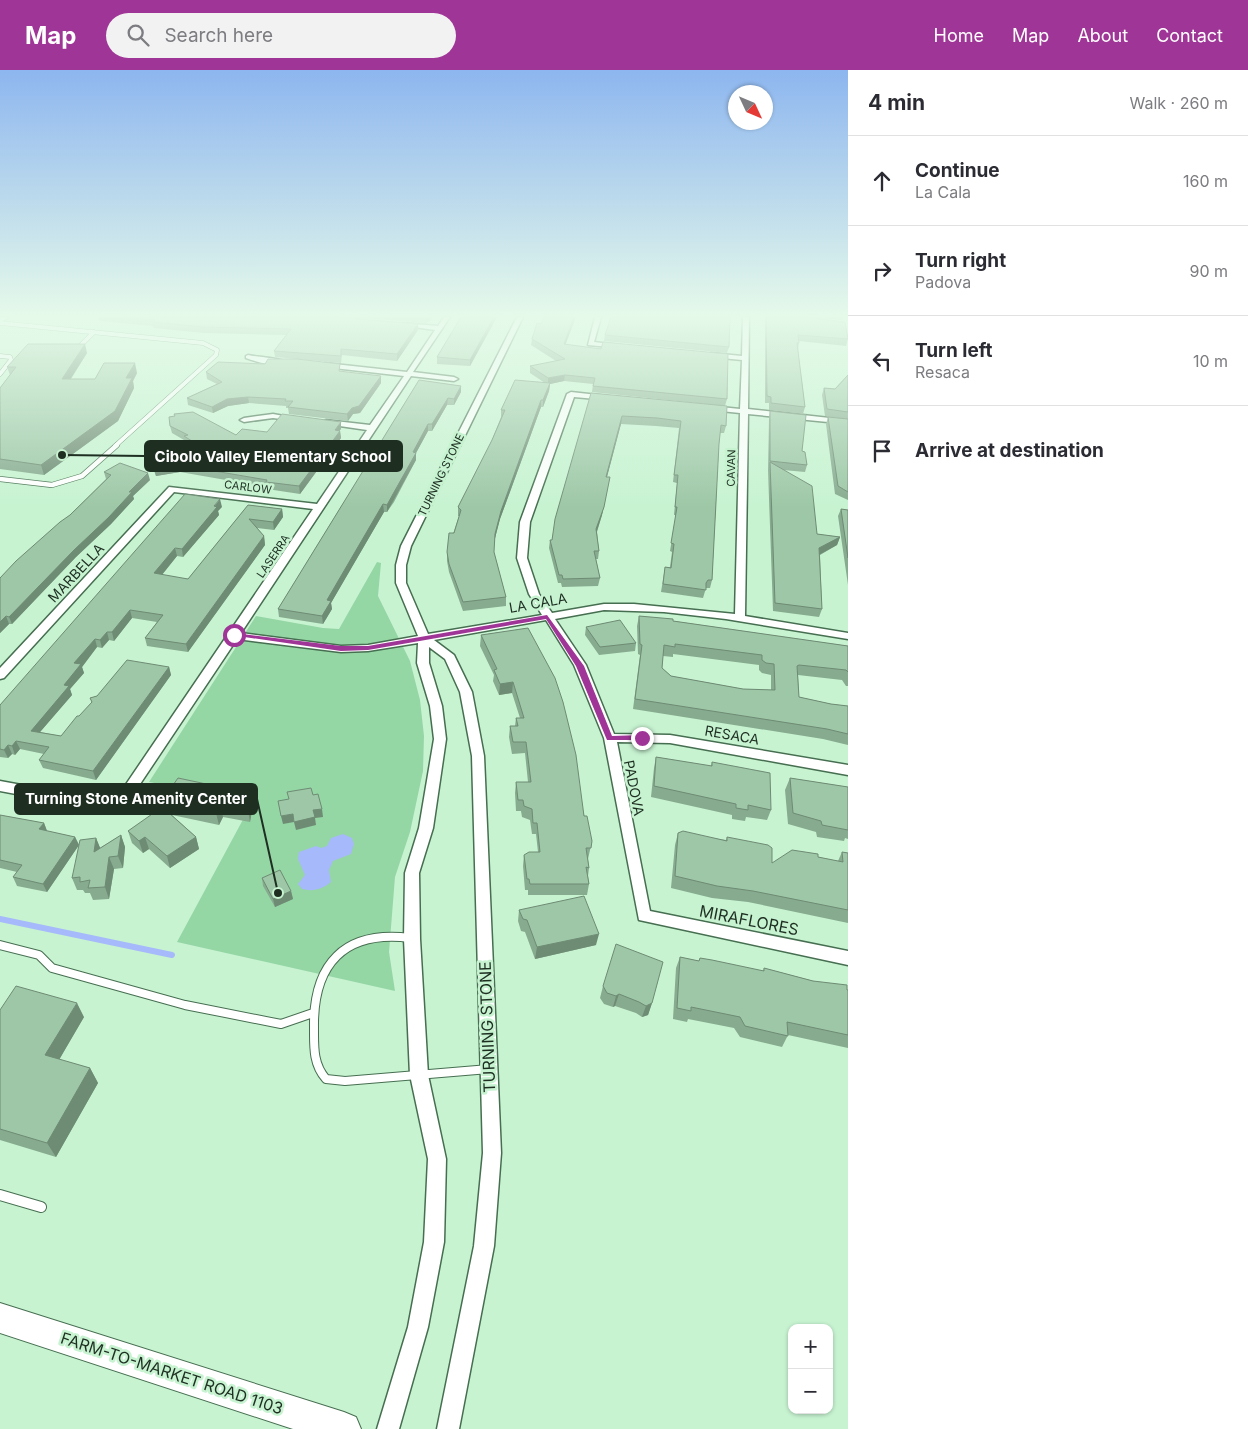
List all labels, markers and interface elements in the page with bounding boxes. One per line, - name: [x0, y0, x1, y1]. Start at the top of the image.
- search box: [106, 13, 456, 58]
- text: Map: [25, 21, 76, 50]
- icon: search: [124, 21, 152, 49]
- text: Search here: [164, 24, 273, 47]
- text: Home: [934, 25, 984, 46]
- text: Map: [1012, 25, 1049, 46]
- text: About: [1077, 25, 1128, 46]
- text: Contact: [1156, 25, 1223, 46]
- north arrow: [728, 85, 773, 130]
- text: 4 min: [868, 90, 925, 115]
- text: Walk · 260 m: [1130, 93, 1228, 113]
- text: Continue: [915, 159, 1000, 182]
- icon: ahead: [868, 167, 896, 195]
- text: 160 m: [1183, 171, 1228, 191]
- text: La Cala: [915, 182, 971, 202]
- text: Turn right: [915, 249, 1006, 272]
- icon: right: [868, 257, 896, 285]
- text: 90 m: [1189, 261, 1228, 281]
- text: Padova: [915, 272, 971, 292]
- text: Turn left: [915, 339, 993, 362]
- icon: left: [868, 347, 896, 375]
- text: 10 m: [1193, 351, 1228, 371]
- text: Resaca: [915, 362, 970, 382]
- street label: TURNING STONE: [415, 431, 467, 519]
- icon: arrive: [868, 437, 896, 465]
- text: Arrive at destination: [915, 439, 1104, 462]
- callout: Cibolo Valley Elementary School: [145, 441, 402, 471]
- text: Cibolo Valley Elementary School: [155, 447, 391, 466]
- street label: CAVAN: [724, 449, 738, 487]
- street label: CARLOW: [223, 477, 273, 497]
- street label: LASERRA: [253, 531, 293, 580]
- street label: MARBELLA: [44, 539, 107, 606]
- street label: LA CALA: [508, 589, 569, 616]
- route start: [223, 624, 246, 647]
- street label: RESACA: [703, 721, 761, 748]
- route end: [631, 727, 654, 750]
- street label: PADOVA: [621, 759, 648, 817]
- callout: Turning Stone Amenity Center: [15, 784, 257, 814]
- text: Turning Stone Amenity Center: [25, 789, 247, 808]
- street label: MIRAFLORES: [698, 901, 800, 939]
- street label: TURNING STONE: [475, 961, 499, 1093]
- map controls: [788, 1324, 833, 1414]
- button: +: [788, 1324, 833, 1369]
- street label: FARM-TO-MARKET ROAD 1103: [58, 1328, 286, 1418]
- button: −: [788, 1369, 833, 1414]

